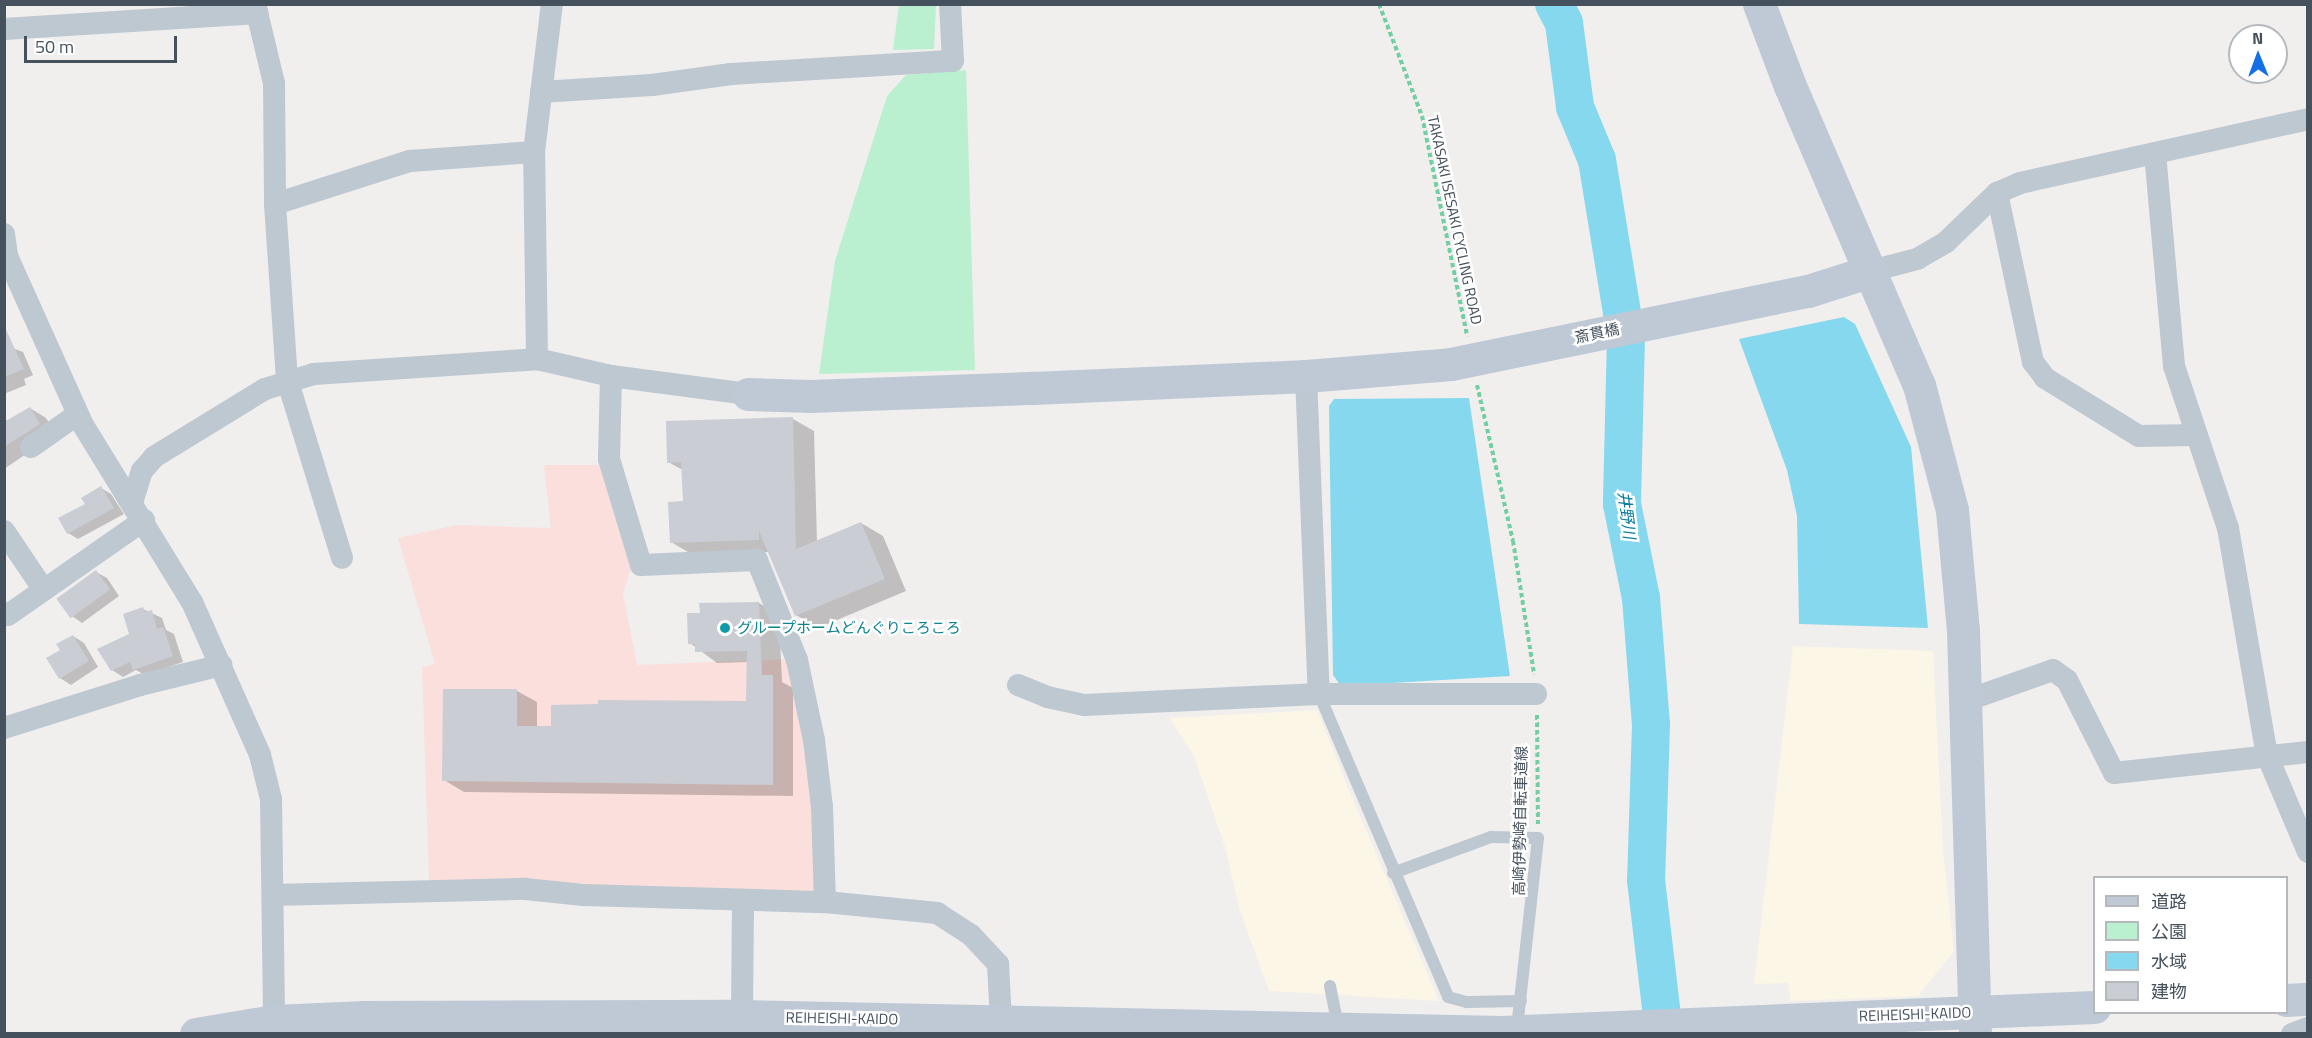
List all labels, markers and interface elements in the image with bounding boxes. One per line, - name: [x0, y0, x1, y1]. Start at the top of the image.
- scale bar: [27, 24, 180, 62]
- north arrow: [2228, 24, 2288, 84]
- text: N: [2252, 26, 2263, 50]
- text: 50 m: [35, 33, 74, 60]
- street label: TAKASAKI ISESAKI CYCLING ROAD: [1424, 114, 1486, 326]
- street label: 斎貫橋: [1573, 320, 1621, 346]
- water label: 井野川: [1615, 490, 1639, 540]
- place label: グループホームどんぐりころころ: [737, 619, 962, 637]
- marker: グループホームどんぐりころころ: [718, 621, 732, 635]
- street label: 高崎伊勢崎自転車道線: [1510, 746, 1530, 896]
- legend: [2093, 876, 2288, 1014]
- text: 道路: [2151, 888, 2187, 915]
- text: 公園: [2151, 918, 2187, 945]
- text: 水域: [2151, 948, 2187, 975]
- text: 建物: [2151, 978, 2187, 1005]
- street label: REIHEISHI-KAIDO: [1858, 1003, 1972, 1025]
- street label: REIHEISHI-KAIDO: [786, 1008, 898, 1028]

